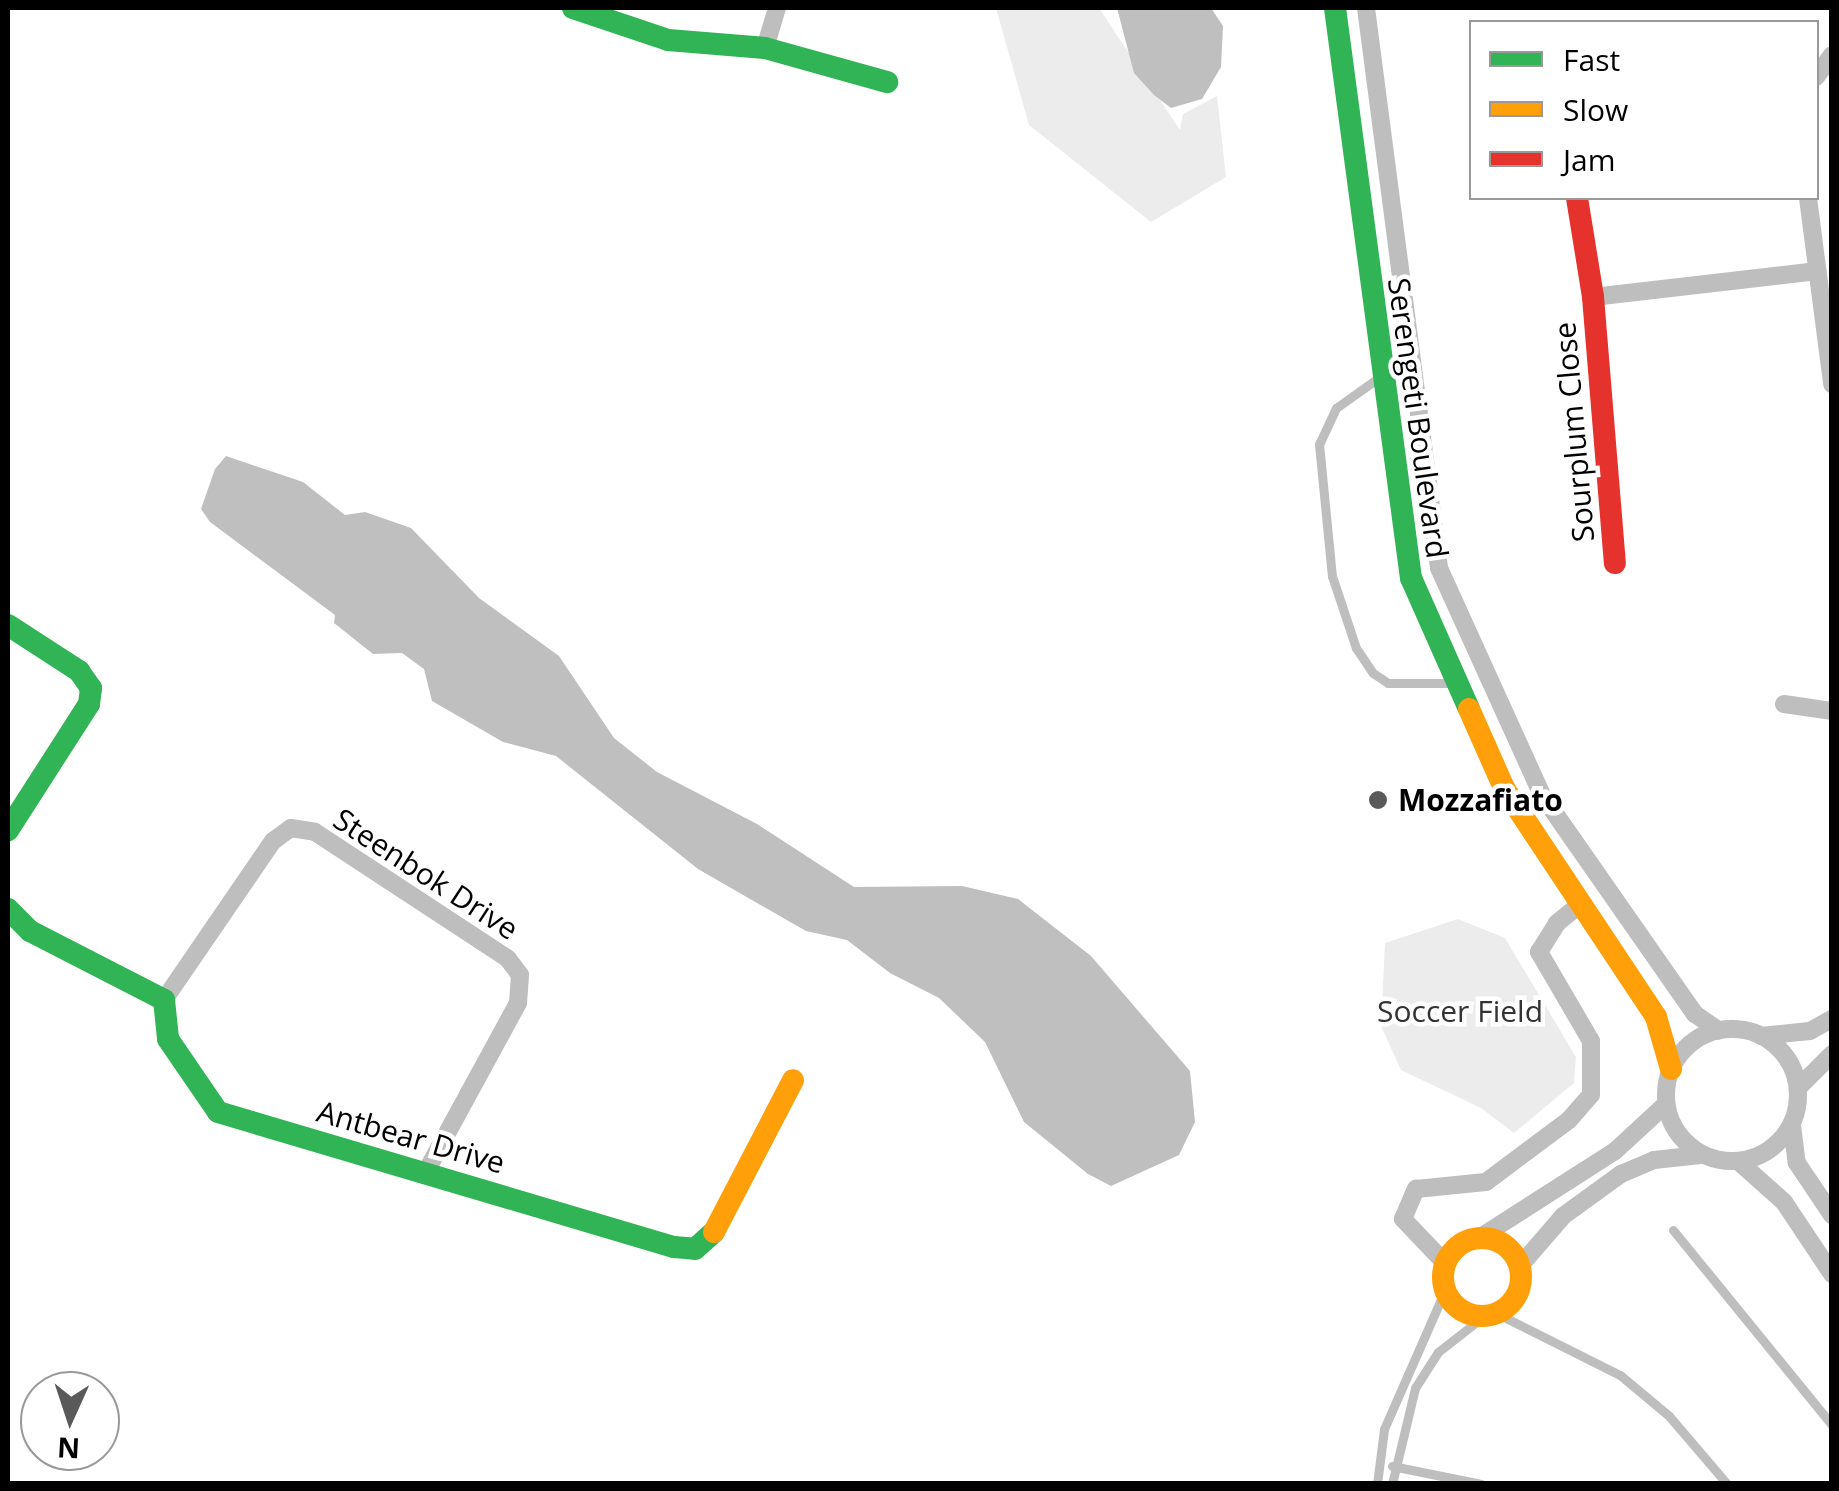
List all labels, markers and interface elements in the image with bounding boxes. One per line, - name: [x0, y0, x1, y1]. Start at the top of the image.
- legend: [1469, 20, 1819, 200]
- text: Fast: [1563, 39, 1620, 80]
- text: Slow: [1563, 89, 1628, 130]
- text: Jam: [1563, 139, 1616, 180]
- street label: Serengeti Boulevard: [1381, 276, 1455, 560]
- street label: Sourplum Close: [1546, 320, 1602, 544]
- place label: Mozzafiato: [1398, 782, 1563, 818]
- marker: Mozzafiato: [1367, 789, 1389, 811]
- street label: Steenbok Drive: [327, 801, 525, 947]
- park label: Soccer Field: [1377, 993, 1543, 1029]
- street label: Antbear Drive: [313, 1093, 509, 1181]
- north arrow: [20, 1371, 120, 1471]
- text: N: [56, 1429, 81, 1469]

